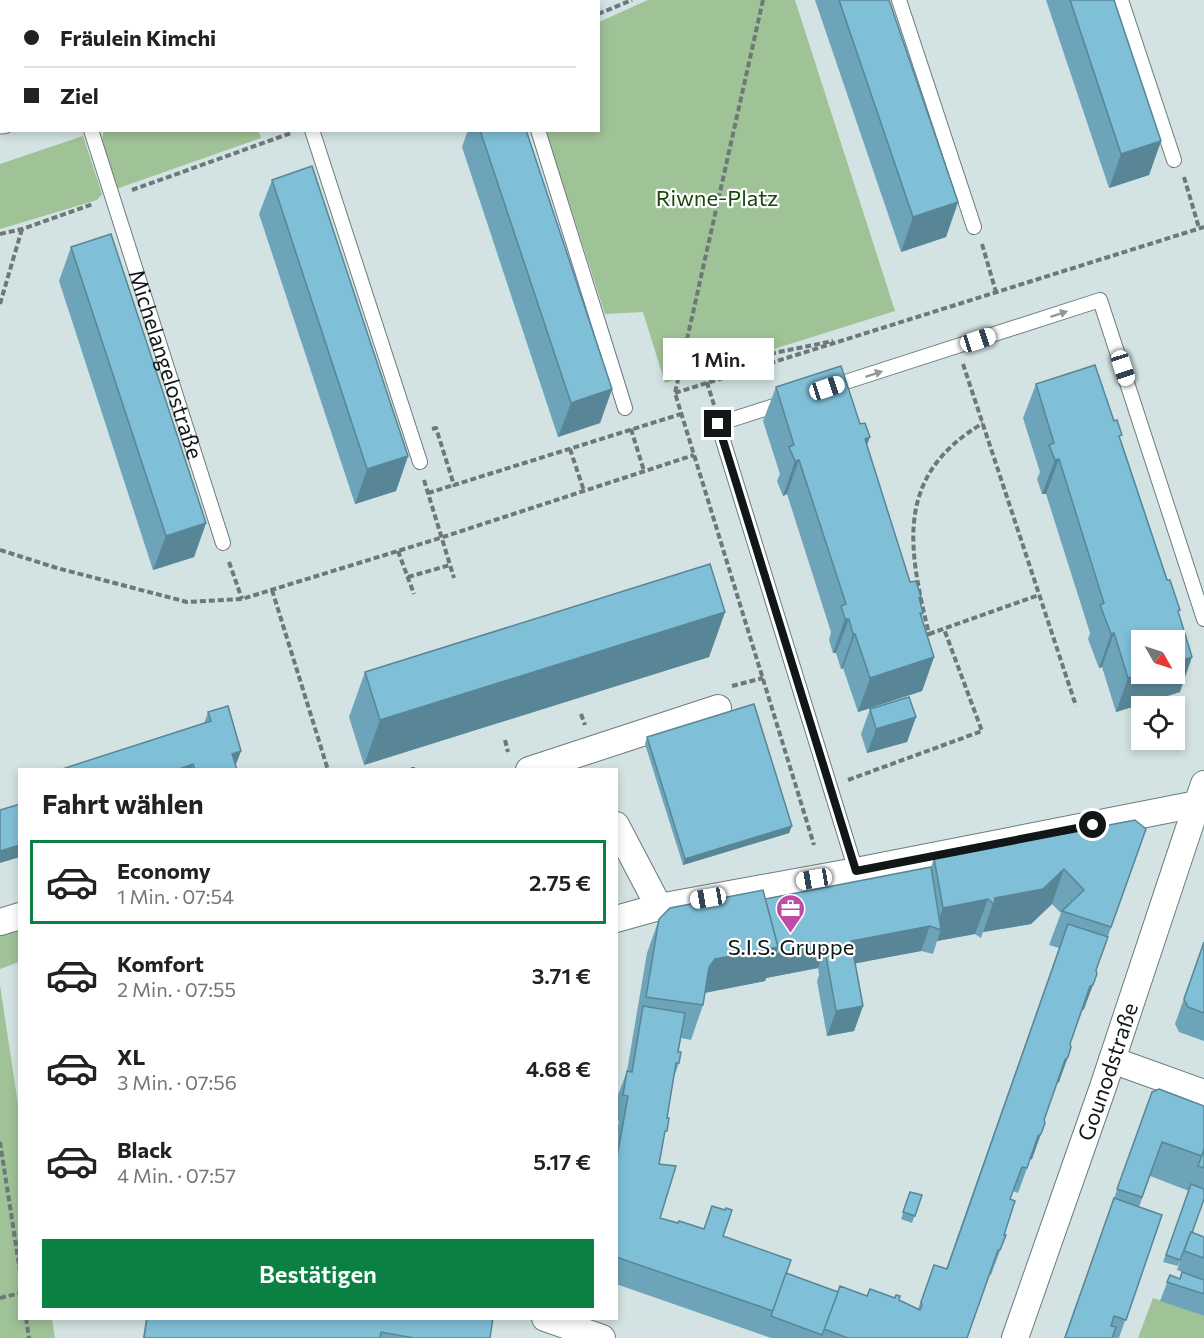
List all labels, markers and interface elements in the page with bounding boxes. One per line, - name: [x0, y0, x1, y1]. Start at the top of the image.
- text: Fräulein Kimchi: [60, 24, 216, 51]
- text: Ziel: [60, 82, 99, 109]
- park label: Riwne-Platz: [656, 184, 778, 211]
- street label: Michelangelostraße: [123, 266, 209, 462]
- one-way arrow: [1050, 308, 1068, 318]
- car: [958, 326, 998, 354]
- callout: 1 Min.: [662, 337, 774, 379]
- text: 1 Min.: [692, 347, 746, 371]
- car: [1109, 348, 1137, 388]
- one-way arrow: [865, 368, 883, 378]
- car: [807, 374, 847, 402]
- route end: [704, 410, 731, 437]
- north arrow: [1131, 630, 1185, 684]
- map controls: [1131, 630, 1185, 750]
- button: locate: [1131, 696, 1185, 750]
- text: Fahrt wählen: [42, 787, 204, 820]
- route start: [1079, 811, 1106, 838]
- icon: car: [45, 855, 99, 909]
- text: Economy: [117, 857, 211, 884]
- car: [795, 867, 833, 891]
- text: 2.75 €: [529, 869, 591, 896]
- text: 1 Min. · 07:54: [117, 884, 234, 908]
- car: [689, 886, 727, 910]
- office icon: S.I.S. Gruppe: [775, 892, 807, 934]
- place label: S.I.S. Gruppe: [728, 933, 854, 960]
- icon: car: [45, 948, 99, 1002]
- text: Komfort: [117, 950, 204, 977]
- text: 3.71 €: [532, 962, 591, 989]
- text: 2 Min. · 07:55: [117, 977, 236, 1001]
- street label: Gounodstraße: [1071, 999, 1143, 1144]
- icon: car: [45, 1041, 99, 1095]
- text: XL: [117, 1043, 145, 1070]
- text: 4.68 €: [526, 1055, 591, 1082]
- text: 3 Min. · 07:56: [117, 1070, 237, 1094]
- icon: car: [45, 1134, 99, 1188]
- text: Black: [117, 1136, 172, 1163]
- text: 5.17 €: [533, 1148, 591, 1175]
- text: 4 Min. · 07:57: [117, 1163, 236, 1187]
- button: Bestätigen: [42, 1239, 594, 1308]

